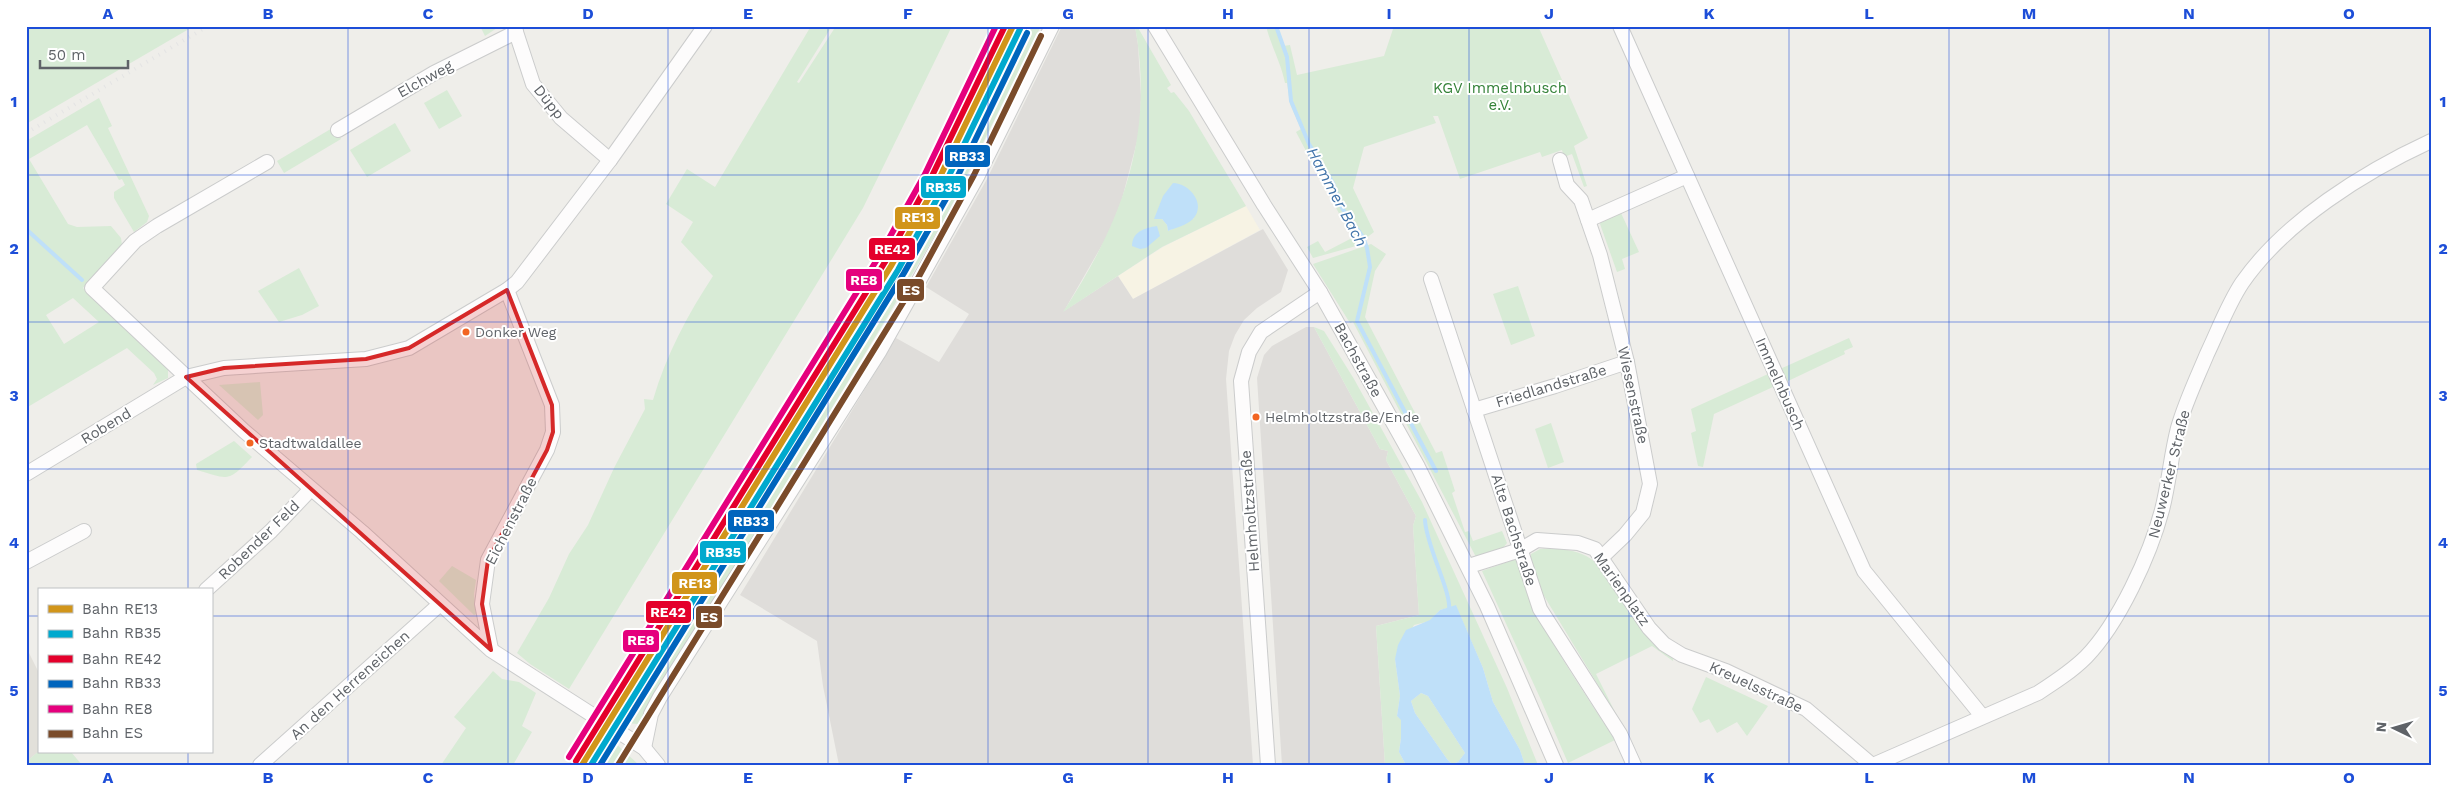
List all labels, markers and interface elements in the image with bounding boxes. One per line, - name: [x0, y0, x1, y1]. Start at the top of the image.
- text: A: [103, 4, 114, 23]
- text: B: [263, 4, 274, 23]
- text: C: [423, 4, 434, 23]
- text: D: [582, 4, 594, 23]
- text: E: [743, 4, 753, 23]
- text: F: [903, 4, 913, 23]
- text: G: [1062, 4, 1074, 23]
- text: H: [1222, 4, 1234, 23]
- text: I: [1386, 4, 1392, 23]
- text: J: [1544, 4, 1554, 23]
- text: K: [1703, 4, 1715, 23]
- text: L: [1864, 4, 1874, 23]
- text: M: [2022, 4, 2036, 23]
- text: N: [2183, 4, 2195, 23]
- text: O: [2343, 4, 2355, 23]
- scale bar: [40, 38, 128, 70]
- text: 50 m: [48, 46, 85, 64]
- street label: Elchweg: [394, 56, 456, 102]
- park label: KGV Immelnbusch e.V.: [1433, 79, 1567, 114]
- street label: Düpp: [530, 81, 568, 123]
- text: 1: [11, 92, 17, 111]
- text: 1: [2440, 92, 2446, 111]
- line badge: RB33: [944, 144, 991, 168]
- water label: Hammer Bach: [1303, 144, 1371, 250]
- text: RB33: [949, 148, 985, 164]
- line badge: RB35: [920, 175, 967, 199]
- text: RB35: [925, 179, 961, 195]
- line badge: RE13: [894, 206, 941, 230]
- text: RE13: [902, 209, 934, 225]
- line badge: RE42: [868, 237, 916, 261]
- text: 2: [9, 239, 19, 258]
- text: 2: [2438, 239, 2448, 258]
- text: RE42: [874, 241, 910, 257]
- line badge: RE8: [845, 268, 883, 292]
- text: RE8: [850, 272, 878, 288]
- line badge: ES: [896, 278, 925, 302]
- text: ES: [902, 282, 920, 298]
- street label: Bachstraße: [1330, 320, 1386, 400]
- place label: Donker Weg: [475, 324, 557, 340]
- marker: Donker Weg: [461, 327, 471, 337]
- street label: Immelnbusch: [1751, 335, 1809, 433]
- street label: Wiesenstraße: [1614, 345, 1652, 445]
- street label: Friedlandstraße: [1493, 361, 1609, 411]
- text: 3: [9, 386, 19, 405]
- text: 3: [2438, 386, 2448, 405]
- street label: Robend: [78, 404, 134, 448]
- street label: Neuwerker Straße: [2144, 408, 2194, 540]
- place label: Helmholtzstraße/Ende: [1265, 409, 1419, 425]
- marker: Helmholtzstraße/Ende: [1251, 412, 1261, 422]
- place label: Stadtwaldallee: [259, 435, 362, 451]
- marker: Stadtwaldallee: [245, 438, 255, 448]
- street label: Helmholtzstraße: [1237, 450, 1263, 572]
- street label: Alte Bachstraße: [1487, 472, 1541, 588]
- street label: Eichenstraße: [481, 474, 541, 568]
- street label: Robender Feld: [215, 497, 303, 583]
- line badge: RB33: [727, 509, 775, 533]
- text: RB33: [733, 513, 769, 529]
- text: 4: [9, 533, 19, 552]
- text: 4: [2438, 533, 2448, 552]
- line badge: RB35: [699, 540, 747, 564]
- text: RB35: [705, 544, 741, 560]
- street label: Marienplatz: [1590, 549, 1654, 629]
- line badge: RE13: [671, 571, 718, 595]
- text: RE13: [679, 575, 711, 591]
- legend: [38, 588, 212, 754]
- text: Bahn RE13: [82, 600, 158, 618]
- line badge: RE42: [645, 600, 692, 624]
- text: RE42: [650, 604, 686, 620]
- line badge: ES: [695, 605, 723, 629]
- text: ES: [700, 609, 718, 625]
- text: Bahn RB35: [82, 624, 161, 642]
- street label: An den Herreneichen: [287, 627, 413, 743]
- line badge: RE8: [622, 629, 660, 653]
- text: RE8: [627, 632, 655, 648]
- text: Bahn RE42: [82, 650, 161, 668]
- street label: Kreuelsstraße: [1706, 657, 1806, 717]
- text: Bahn RB33: [82, 674, 161, 692]
- text: 5: [9, 681, 19, 700]
- text: 5: [2438, 681, 2448, 700]
- text: Bahn RE8: [82, 700, 153, 718]
- north arrow: [2370, 704, 2420, 754]
- text: N: [2373, 721, 2389, 733]
- text: Bahn ES: [82, 724, 143, 742]
- text: A: [103, 768, 114, 787]
- text: B: [263, 768, 274, 787]
- text: C: [423, 768, 434, 787]
- text: D: [582, 768, 594, 787]
- text: E: [743, 768, 753, 787]
- text: F: [903, 768, 913, 787]
- text: G: [1062, 768, 1074, 787]
- text: H: [1222, 768, 1234, 787]
- text: I: [1386, 768, 1392, 787]
- text: J: [1544, 768, 1554, 787]
- text: K: [1703, 768, 1715, 787]
- text: L: [1864, 768, 1874, 787]
- text: M: [2022, 768, 2036, 787]
- text: N: [2183, 768, 2195, 787]
- text: O: [2343, 768, 2355, 787]

